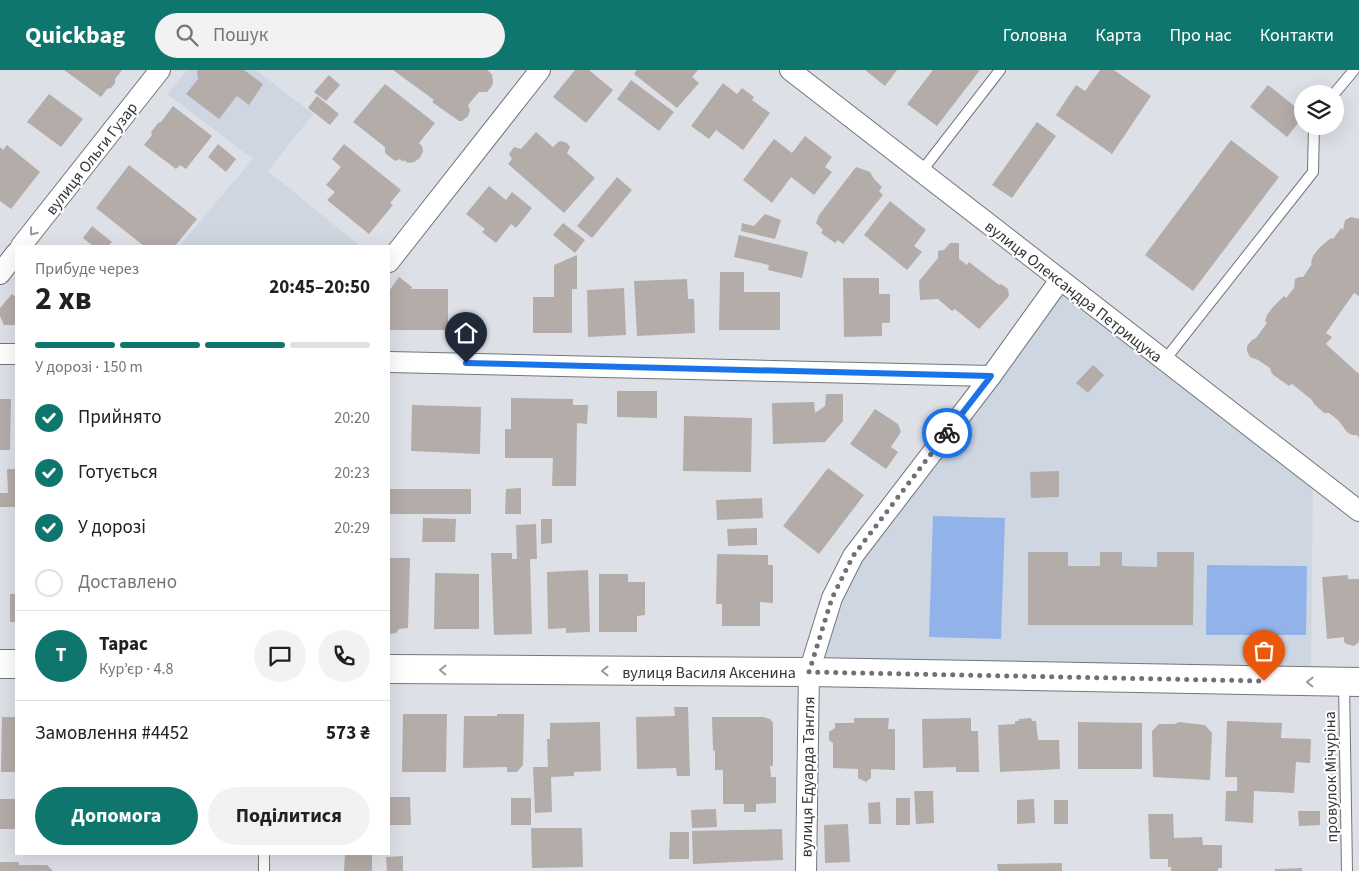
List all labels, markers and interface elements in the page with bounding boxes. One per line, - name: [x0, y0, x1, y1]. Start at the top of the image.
- search box: [155, 13, 505, 58]
- text: Quickbag: [25, 18, 125, 53]
- icon: search: [173, 21, 201, 49]
- text: Пошук: [213, 22, 268, 49]
- text: Головна: [1003, 23, 1067, 48]
- text: Карта: [1095, 23, 1141, 48]
- text: Про нас: [1169, 23, 1232, 48]
- text: Контакти: [1260, 23, 1334, 48]
- map controls: [1294, 85, 1344, 135]
- button: layers: [1294, 85, 1344, 135]
- street label: вулиця Ольги Гузар: [41, 97, 143, 220]
- street label: вулиця Олександра Петрищука: [980, 216, 1167, 368]
- one-way arrow: [30, 226, 38, 235]
- text: Прибуде через: [35, 258, 139, 280]
- text: 20:45–20:50: [269, 274, 370, 301]
- text: 2 хв: [35, 276, 92, 322]
- pin: [445, 312, 487, 363]
- icon: home: [452, 319, 480, 347]
- text: У дорозі · 150 m: [35, 356, 143, 378]
- icon: check: [35, 404, 63, 432]
- text: Прийнято: [78, 404, 162, 431]
- text: 20:20: [334, 407, 370, 429]
- courier: [922, 408, 972, 458]
- icon: bike: [933, 419, 961, 447]
- icon: check: [35, 459, 63, 487]
- text: Готується: [78, 459, 158, 486]
- text: 20:23: [334, 462, 370, 484]
- icon: check: [35, 514, 63, 542]
- text: У дорозі: [78, 514, 146, 541]
- text: 20:29: [334, 517, 370, 539]
- text: Доставлено: [78, 569, 177, 596]
- button: chat: [254, 630, 306, 682]
- button: phone: [318, 630, 370, 682]
- pin: [1243, 630, 1285, 681]
- text: Тарас: [99, 631, 148, 658]
- icon: bag: [1250, 637, 1278, 665]
- text: Т: [56, 642, 66, 669]
- text: Кур’єр · 4.8: [99, 658, 173, 680]
- street label: вулиця Василя Аксенина: [622, 662, 796, 684]
- one-way arrow: [439, 664, 447, 675]
- one-way arrow: [601, 666, 609, 676]
- one-way arrow: [1306, 677, 1314, 687]
- street label: вулиця Едуарда Тангля: [796, 696, 820, 858]
- street label: провулок Мічуріна: [1319, 711, 1343, 843]
- text: Замовлення #4452: [35, 720, 189, 747]
- text: 573 ₴: [326, 720, 370, 747]
- button: Допомога: [35, 787, 198, 845]
- button: Поділитися: [208, 787, 370, 845]

